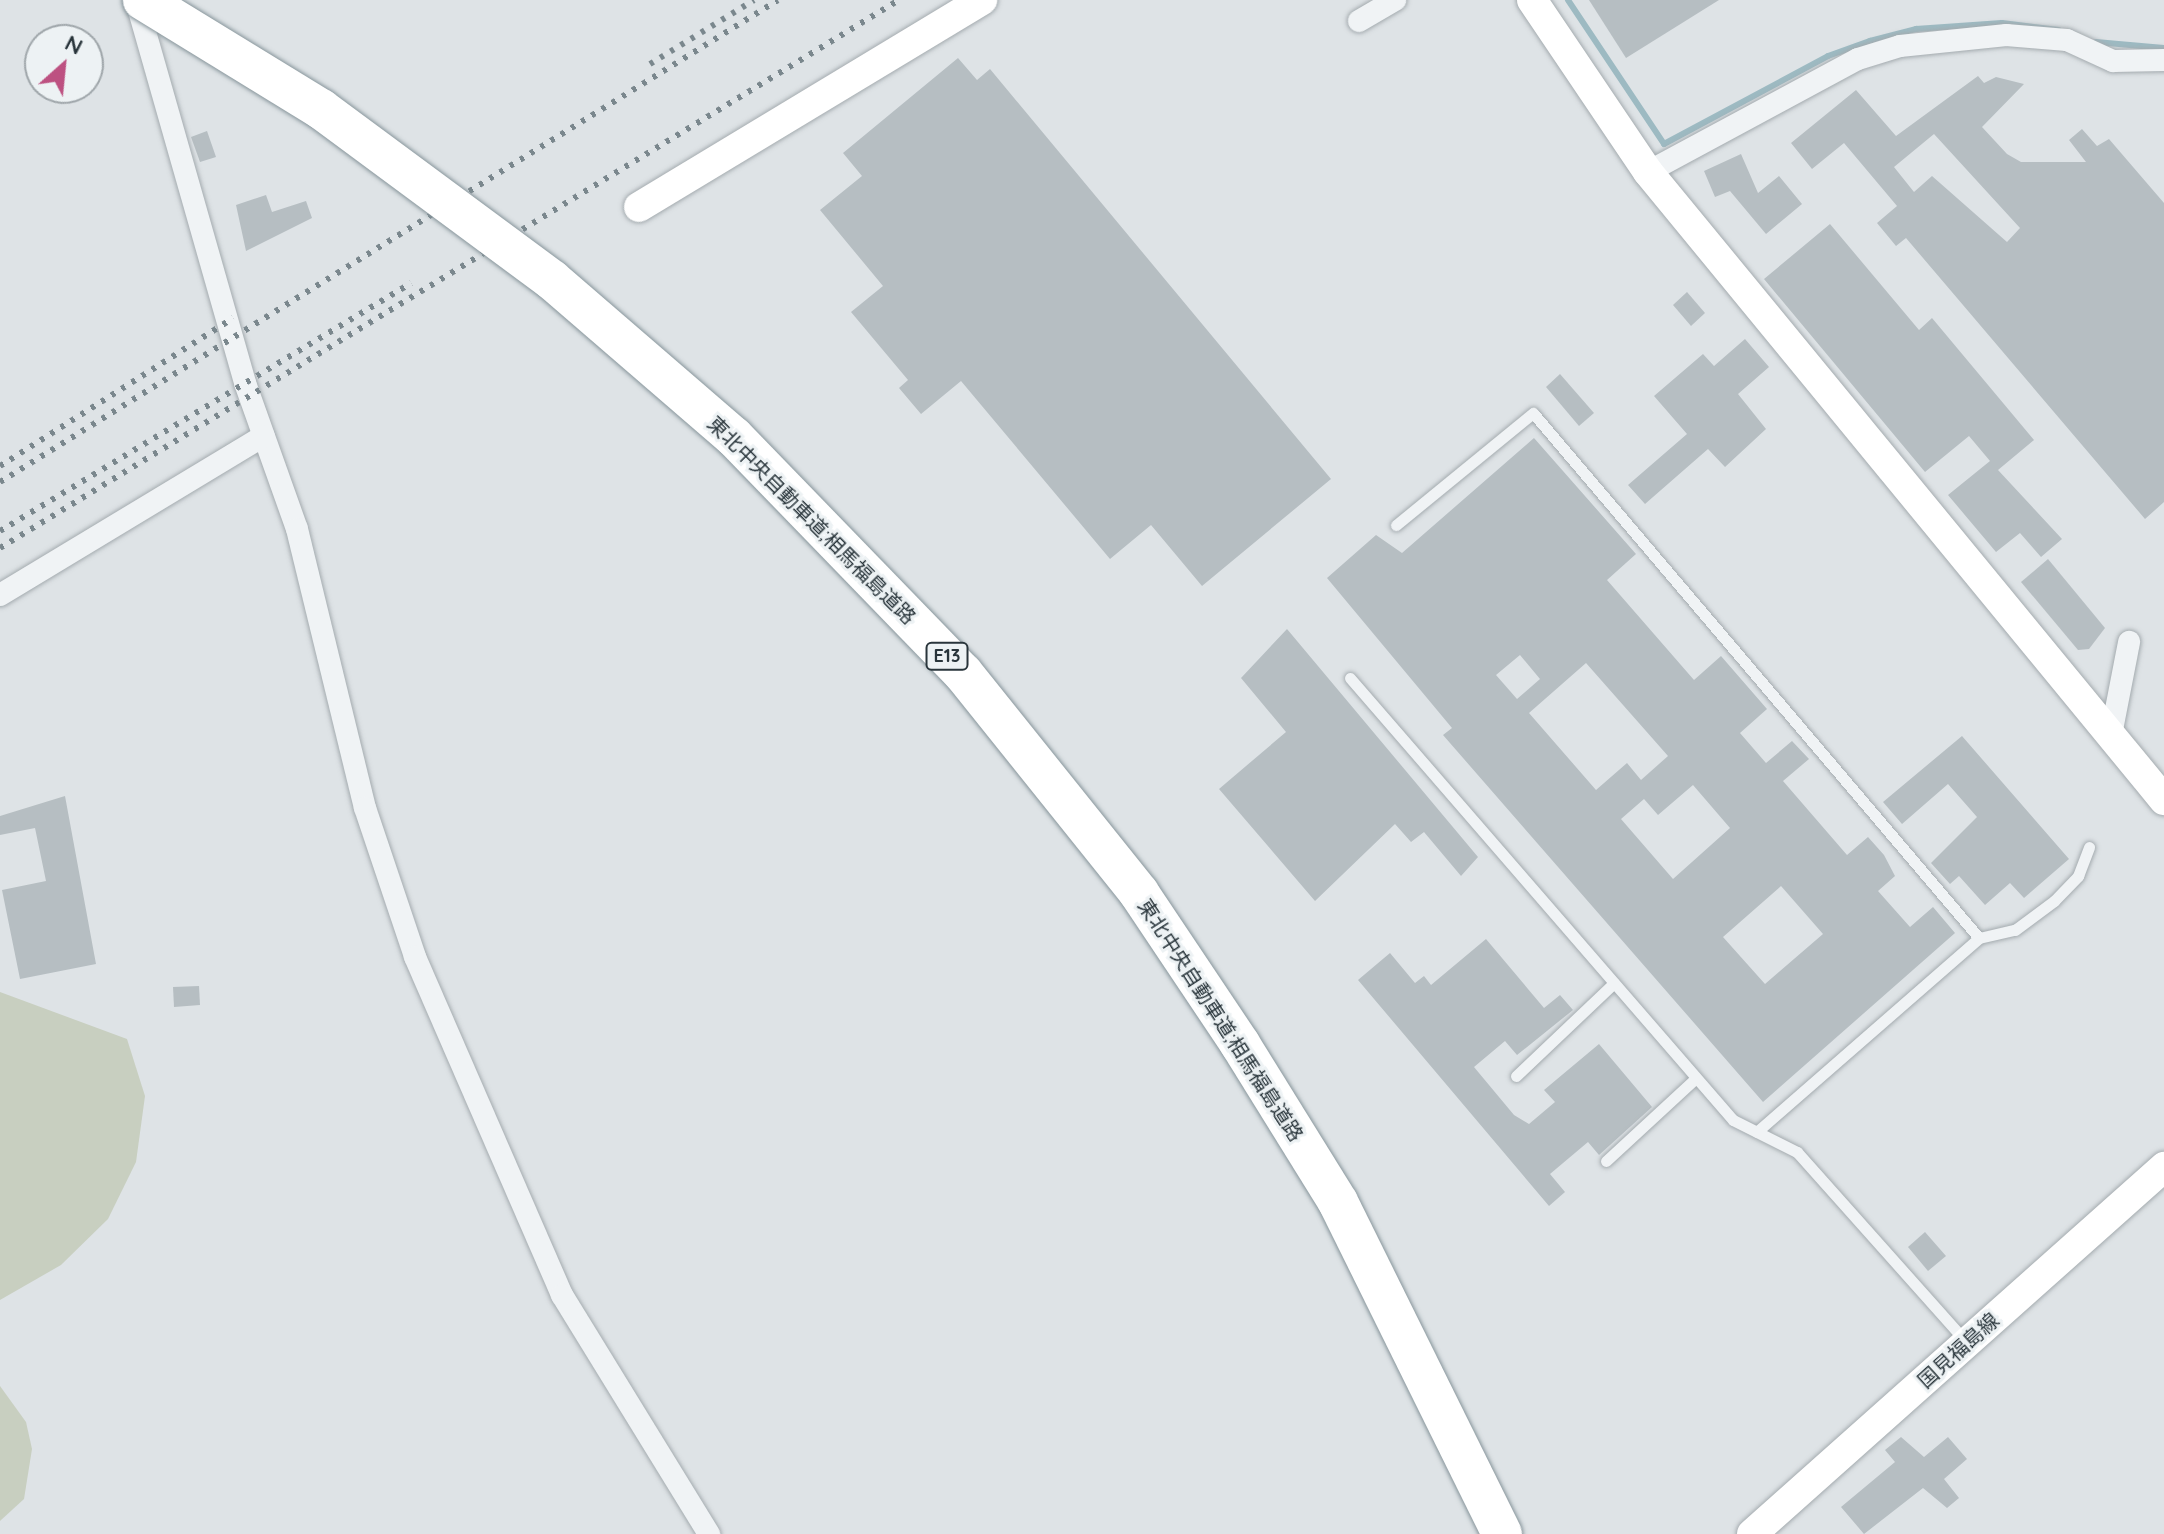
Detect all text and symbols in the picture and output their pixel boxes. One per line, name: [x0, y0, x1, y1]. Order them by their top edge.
north arrow: [24, 24, 104, 104]
text: N: [60, 28, 88, 61]
street label: 東北中央自動車道;相馬福島道路: [703, 411, 921, 629]
road number: E13: [925, 642, 969, 670]
street label: 東北中央自動車道;相馬福島道路: [1134, 894, 1308, 1146]
street label: 国見福島線: [1913, 1308, 2003, 1392]

